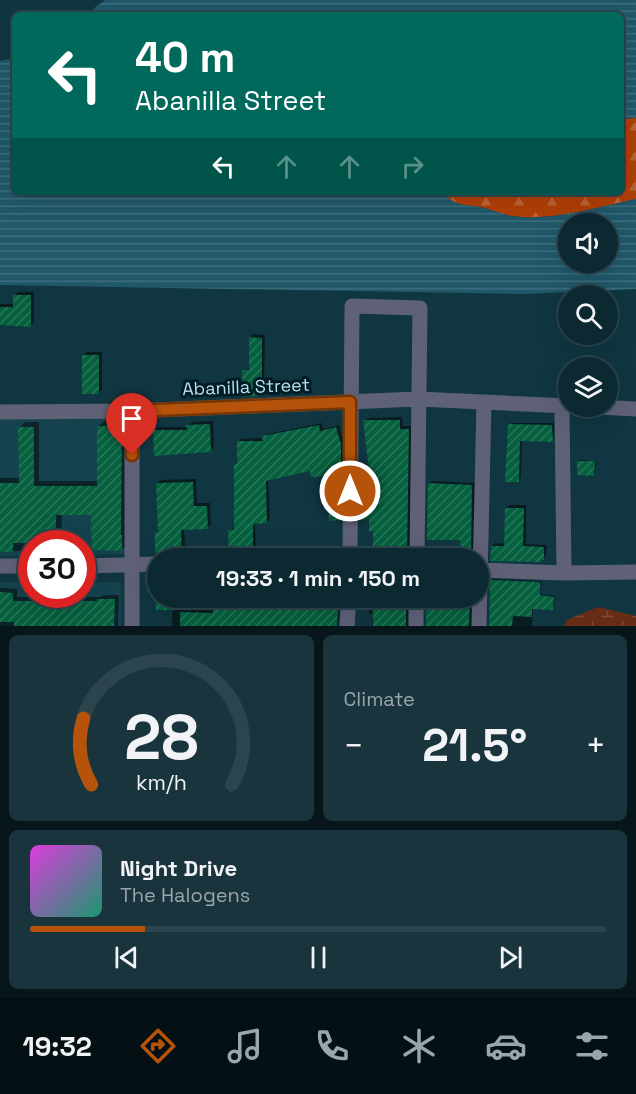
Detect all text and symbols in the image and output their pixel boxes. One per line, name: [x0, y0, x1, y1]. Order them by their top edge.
text: 40 m: [135, 31, 235, 84]
icon: left: [36, 36, 114, 114]
text: Abanilla Street: [135, 83, 326, 118]
icon: left: [207, 150, 240, 183]
icon: ahead: [270, 150, 303, 183]
icon: ahead: [333, 150, 366, 183]
icon: right: [396, 150, 429, 183]
map controls: [558, 213, 618, 417]
button: sound: [558, 213, 618, 273]
button: search: [558, 285, 618, 345]
button: layers: [558, 357, 618, 417]
street label: Abanilla Street: [182, 373, 310, 400]
pin: [106, 393, 157, 455]
icon: arrive: [115, 402, 148, 435]
position arrow: [318, 459, 382, 523]
speed limit sign: 30: [18, 530, 96, 608]
text: 19:33 · 1 min · 150 m: [216, 564, 420, 592]
text: Climate: [344, 686, 415, 712]
text: 28: [124, 698, 198, 777]
text: 21.5°: [422, 717, 527, 774]
text: −: [344, 725, 364, 767]
text: +: [586, 725, 606, 767]
text: km/h: [136, 769, 187, 796]
text: Night Drive: [120, 854, 237, 882]
text: The Halogens: [120, 882, 250, 908]
icon: previous: [110, 941, 143, 974]
icon: pause: [302, 941, 335, 974]
icon: next: [494, 941, 527, 974]
icon: directions: [137, 1025, 179, 1067]
icon: music: [224, 1025, 266, 1067]
icon: phone: [311, 1025, 353, 1067]
icon: climate: [398, 1025, 440, 1067]
icon: car: [485, 1025, 527, 1067]
icon: filters: [571, 1025, 613, 1067]
text: 19:32: [22, 1029, 92, 1064]

